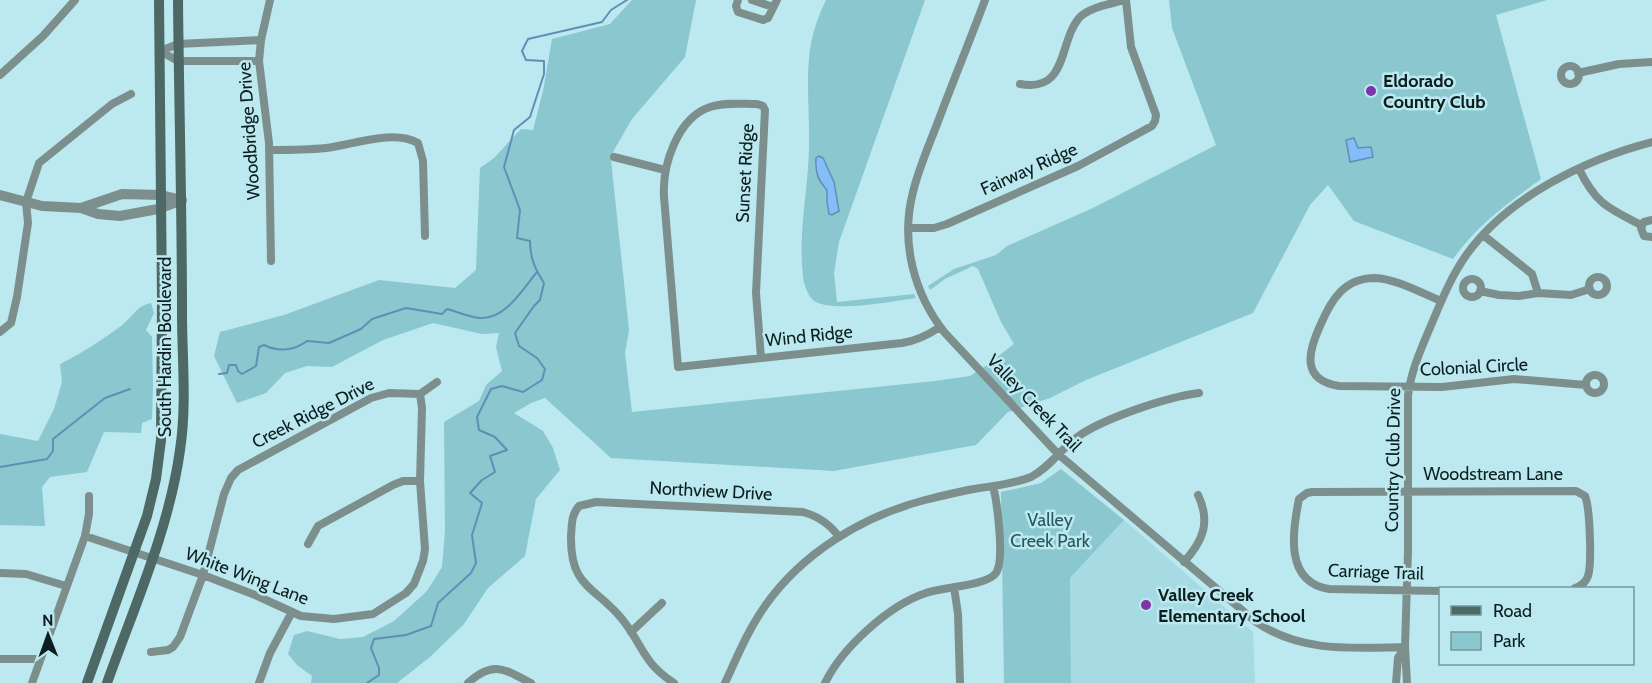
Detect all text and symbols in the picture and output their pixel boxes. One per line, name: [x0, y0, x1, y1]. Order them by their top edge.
street label: Woodbridge Drive: [233, 61, 265, 201]
place label: Eldorado Country Club: [1383, 70, 1485, 113]
marker: Eldorado Country Club: [1364, 84, 1378, 98]
street label: Sunset Ridge: [731, 123, 759, 223]
street label: Fairway Ridge: [977, 138, 1081, 200]
street label: South Hardin Boulevard: [154, 257, 176, 437]
street label: Wind Ridge: [764, 320, 854, 352]
street label: Valley Creek Trail: [982, 350, 1086, 457]
street label: Colonial Circle: [1419, 353, 1529, 381]
street label: Creek Ridge Drive: [248, 373, 378, 453]
street label: Country Club Drive: [1381, 388, 1405, 532]
street label: Woodstream Lane: [1423, 463, 1563, 485]
street label: Northview Drive: [649, 477, 773, 505]
park label: Valley Creek Park: [1010, 509, 1091, 552]
street label: White Wing Lane: [182, 542, 312, 610]
street label: Carriage Trail: [1328, 559, 1425, 585]
place label: Valley Creek Elementary School: [1158, 584, 1306, 627]
legend: [1439, 587, 1634, 665]
marker: Valley Creek Elementary School: [1139, 598, 1153, 612]
text: Road: [1493, 600, 1532, 622]
north arrow: [18, 605, 78, 665]
text: N: [42, 611, 54, 630]
text: Park: [1493, 630, 1526, 652]

